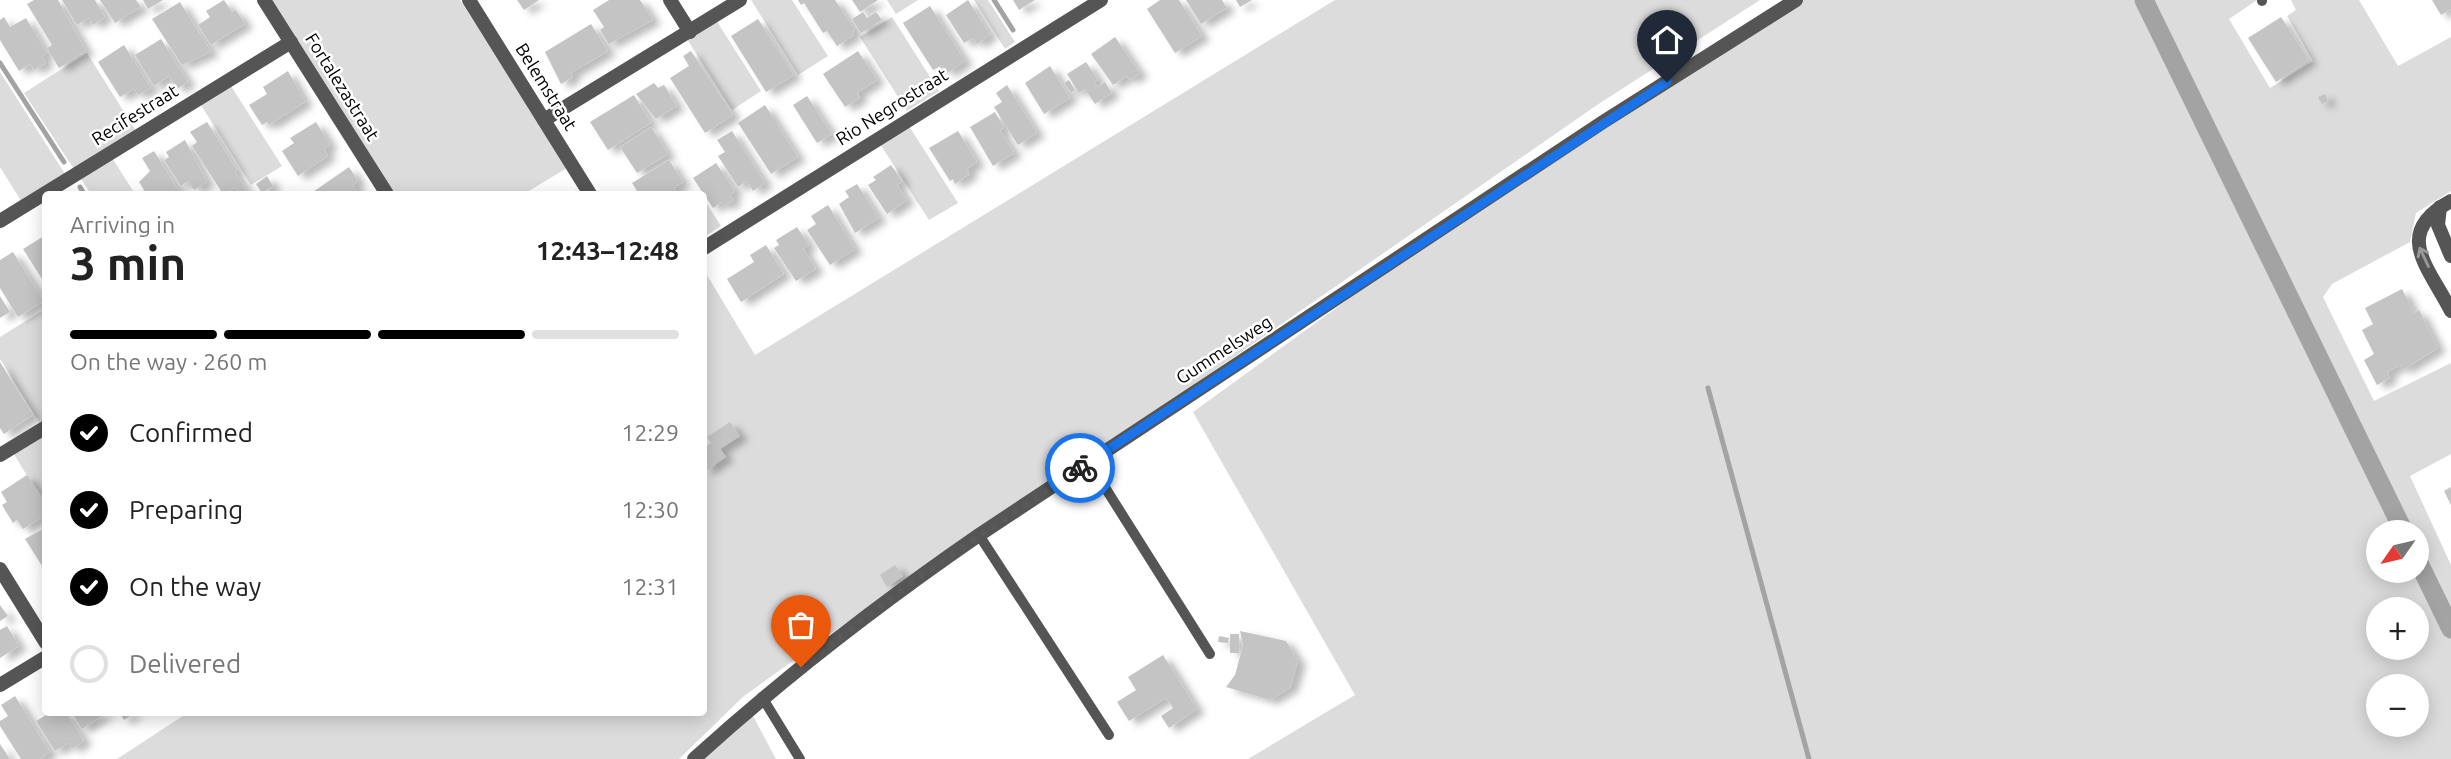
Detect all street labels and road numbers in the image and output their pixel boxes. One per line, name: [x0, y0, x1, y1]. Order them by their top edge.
street label: Fortalezastraat: [302, 29, 384, 144]
street label: Belemstraat: [512, 39, 582, 134]
street label: Rio Negrostraat: [832, 64, 951, 149]
street label: Recifestraat: [88, 80, 181, 149]
street label: Gummelsweg: [1172, 311, 1275, 387]

